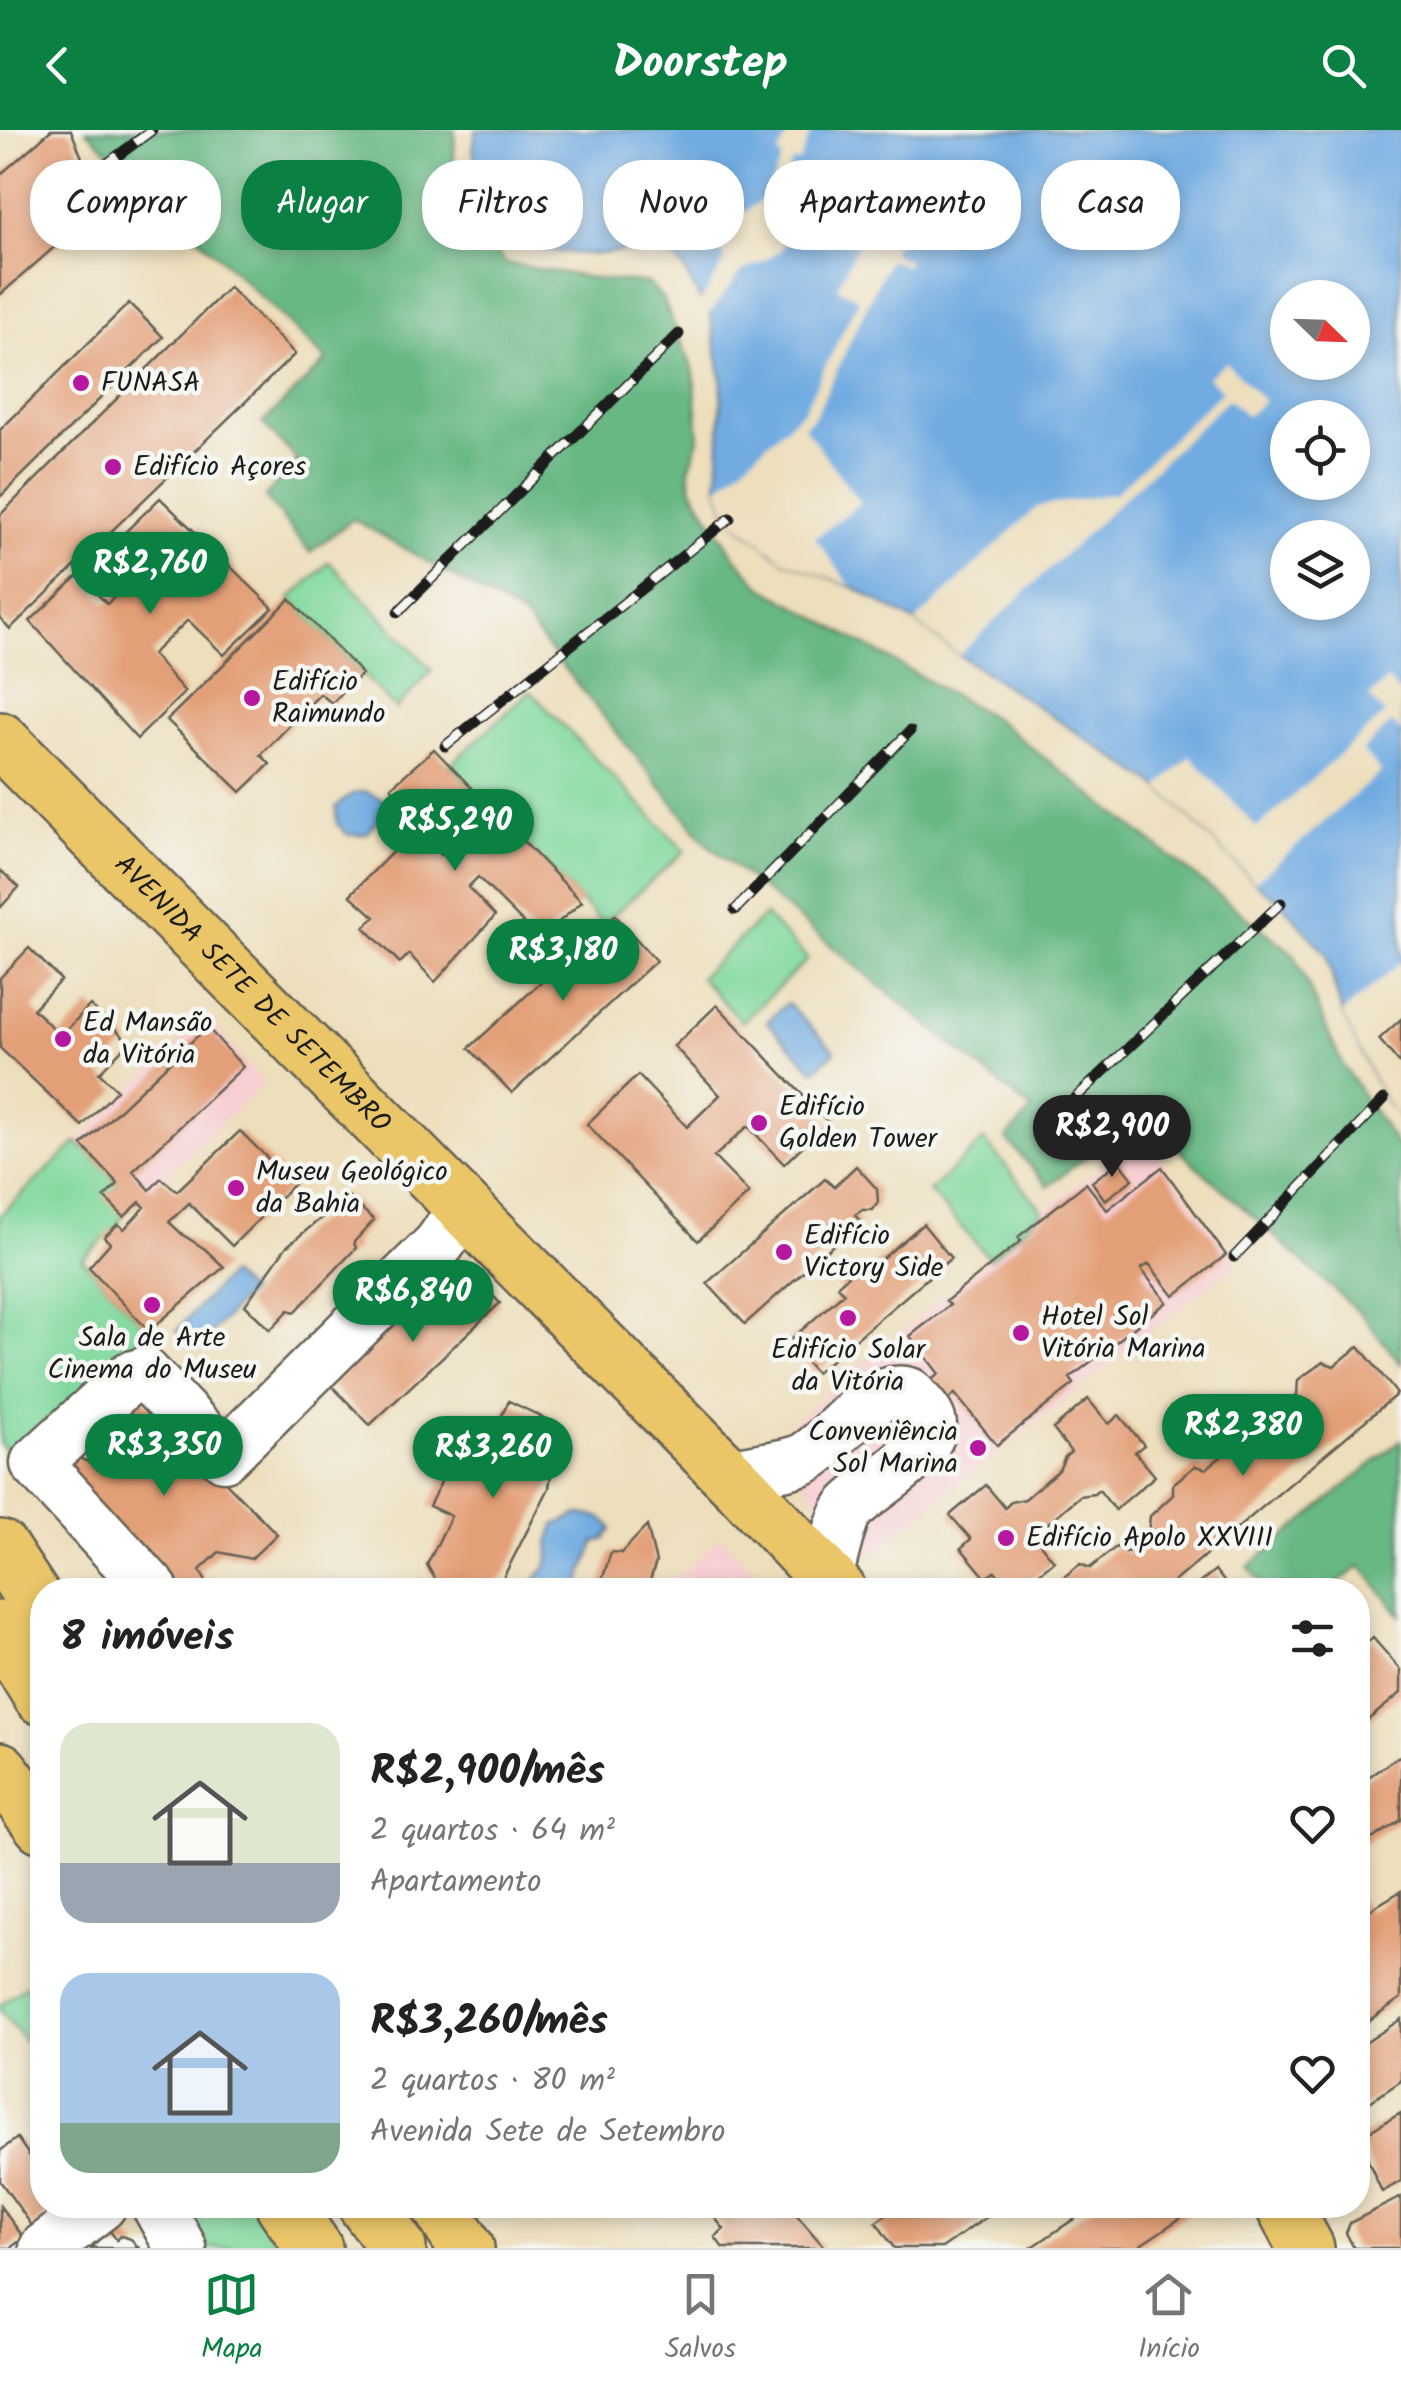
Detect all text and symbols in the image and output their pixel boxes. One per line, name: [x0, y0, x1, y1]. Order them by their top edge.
text: Doorstep: [613, 29, 788, 101]
icon: back: [30, 38, 85, 93]
icon: search: [1316, 38, 1371, 93]
chip: Comprar: [30, 160, 221, 250]
chip: Alugar: [241, 160, 402, 250]
chip: Filtros: [422, 160, 583, 250]
chip: Novo: [603, 160, 744, 250]
chip: Apartamento: [764, 160, 1021, 250]
chip: Casa: [1041, 160, 1180, 250]
north arrow: [1270, 280, 1370, 380]
map controls: [1270, 280, 1370, 620]
place label: FUNASA: [101, 361, 200, 406]
marker: FUNASA: [70, 372, 92, 394]
button: locate: [1270, 400, 1370, 500]
place label: Edifício Açores: [133, 445, 306, 490]
marker: Edifício Açores: [102, 456, 124, 478]
button: layers: [1270, 520, 1370, 620]
pin: R$2,760: [58, 532, 242, 617]
text: R$2,760: [93, 539, 207, 590]
place label: Edifício Raimundo: [272, 660, 386, 737]
marker: Edifício Raimundo: [241, 687, 263, 709]
pin: R$5,290: [363, 789, 547, 874]
text: R$5,290: [398, 796, 512, 847]
street label: AVENIDA SETE DE SETEMBRO: [103, 844, 401, 1144]
pin: R$3,180: [471, 919, 655, 1004]
text: R$3,180: [508, 926, 618, 977]
place label: Ed Mansão da Vitória: [83, 1001, 213, 1078]
marker: Ed Mansão da Vitória: [52, 1028, 74, 1050]
place label: Edifício Golden Tower: [779, 1085, 938, 1162]
pin: R$2,900: [1020, 1095, 1204, 1180]
text: R$2,900: [1055, 1102, 1169, 1153]
marker: Edifício Golden Tower: [748, 1112, 770, 1134]
place label: Museu Geológico da Bahia: [256, 1150, 448, 1227]
marker: Museu Geológico da Bahia: [225, 1177, 247, 1199]
place label: Edifício Victory Side: [804, 1214, 944, 1291]
marker: Edifício Victory Side: [773, 1241, 795, 1263]
pin: R$6,840: [321, 1260, 505, 1345]
text: R$6,840: [355, 1267, 471, 1318]
marker: Sala de Arte Cinema do Museu: [141, 1294, 163, 1316]
place label: Hotel Sol Vitória Marina: [1041, 1295, 1206, 1372]
marker: Edifício Solar da Vitória: [837, 1307, 859, 1329]
place label: Sala de Arte Cinema do Museu: [47, 1316, 257, 1393]
marker: Hotel Sol Vitória Marina: [1010, 1322, 1032, 1344]
place label: Edifício Solar da Vitória: [771, 1328, 927, 1405]
pin: R$2,380: [1151, 1394, 1335, 1479]
text: R$2,380: [1184, 1401, 1302, 1452]
place label: Conveniência Sol Marina: [808, 1410, 958, 1487]
pin: R$3,350: [72, 1414, 256, 1499]
pin: R$3,260: [401, 1416, 585, 1501]
text: R$3,350: [107, 1421, 221, 1472]
text: R$3,260: [435, 1423, 551, 1474]
marker: Conveniência Sol Marina: [967, 1437, 989, 1459]
place label: Edifício Apolo XXVIII: [1026, 1516, 1273, 1561]
marker: Edifício Apolo XXVIII: [995, 1527, 1017, 1549]
text: 8 imóveis: [60, 1605, 234, 1672]
icon: filters: [1285, 1611, 1340, 1666]
text: R$2,900/mês: [370, 1739, 605, 1806]
icon: home: [140, 1763, 260, 1883]
icon: heart: [1285, 1796, 1340, 1851]
text: 2 quartos · 64 m²: [370, 1806, 615, 1857]
text: Apartamento: [370, 1857, 542, 1908]
text: R$3,260/mês: [370, 1989, 608, 2056]
icon: home: [140, 2013, 260, 2133]
icon: heart: [1285, 2046, 1340, 2101]
text: 2 quartos · 80 m²: [370, 2056, 615, 2107]
text: Avenida Sete de Setembro: [370, 2107, 726, 2158]
tab: Mapa: [201, 2267, 263, 2372]
tab: Salvos: [665, 2267, 736, 2372]
tab: Início: [1138, 2267, 1200, 2372]

